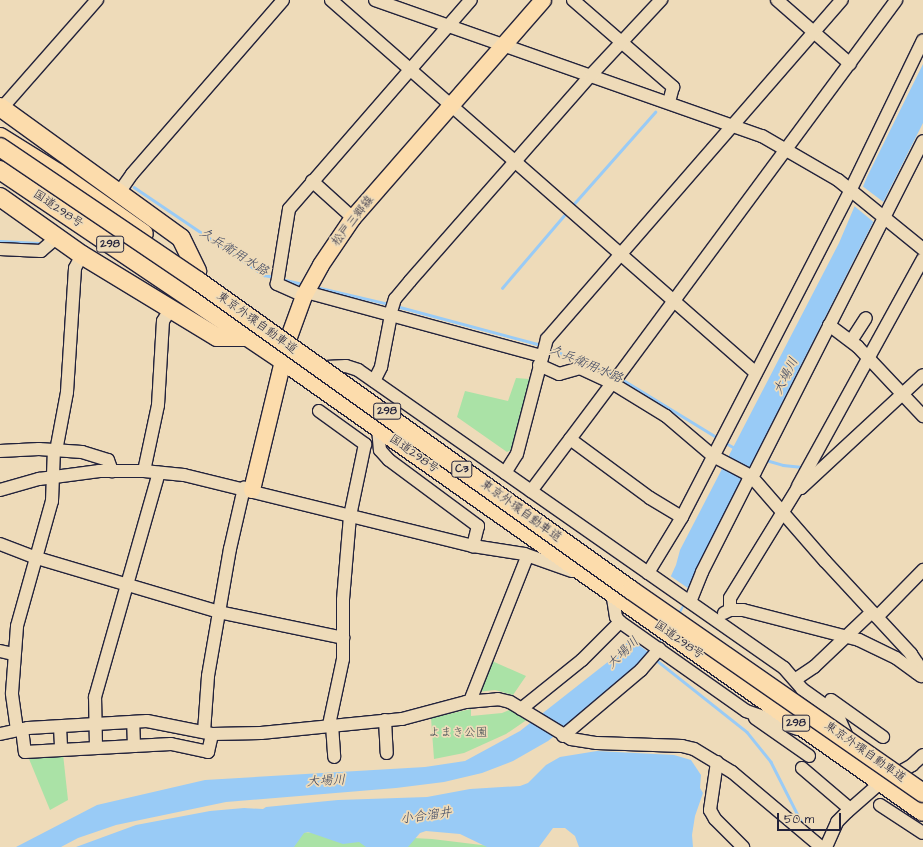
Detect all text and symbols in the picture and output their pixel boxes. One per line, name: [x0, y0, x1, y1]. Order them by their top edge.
street label: 国道298号: [30, 187, 86, 231]
street label: 松戸三郷線: [329, 193, 377, 249]
water label: 久兵衛用水路: [197, 225, 271, 279]
road number: 298: [96, 235, 124, 253]
street label: 東京外環自動車道: [214, 289, 300, 357]
water label: 久兵衛用水路: [547, 342, 625, 386]
water label: 大場川: [770, 355, 802, 397]
road number: 298: [373, 402, 401, 420]
street label: 国道298号: [386, 432, 442, 476]
road number: C3: [451, 460, 473, 478]
street label: 東京外環自動車道: [478, 477, 564, 545]
street label: 国道298号: [651, 618, 707, 662]
water label: 大場川: [604, 634, 642, 672]
road number: 298: [782, 714, 810, 732]
street label: 東京外環自動車道: [822, 719, 908, 785]
park label: よまき公園: [428, 726, 488, 740]
water label: 大場川: [306, 772, 346, 790]
water label: 小合溜井: [399, 805, 453, 827]
scale bar: [779, 805, 843, 831]
text: 50 m: [784, 811, 814, 828]

